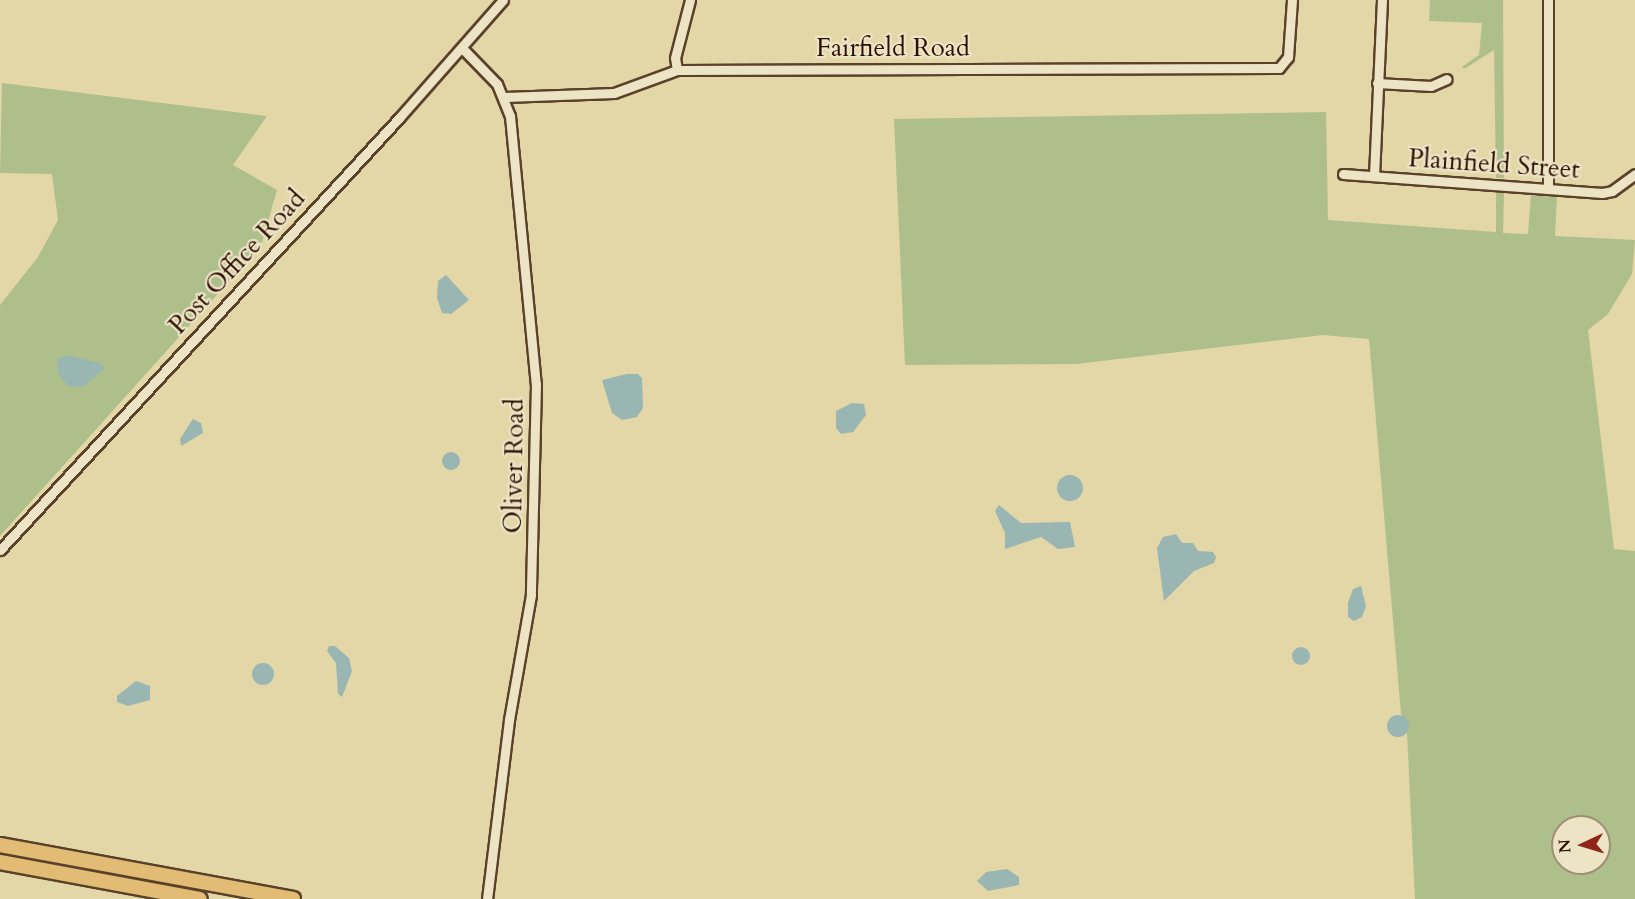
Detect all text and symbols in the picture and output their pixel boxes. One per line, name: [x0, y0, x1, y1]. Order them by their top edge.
street label: Fairfield Road: [816, 32, 970, 64]
street label: Plainfield Street: [1407, 142, 1581, 186]
street label: Post Office Road: [162, 183, 312, 341]
street label: Oliver Road: [497, 398, 531, 534]
north arrow: [1551, 815, 1611, 875]
text: N: [1554, 838, 1576, 854]

